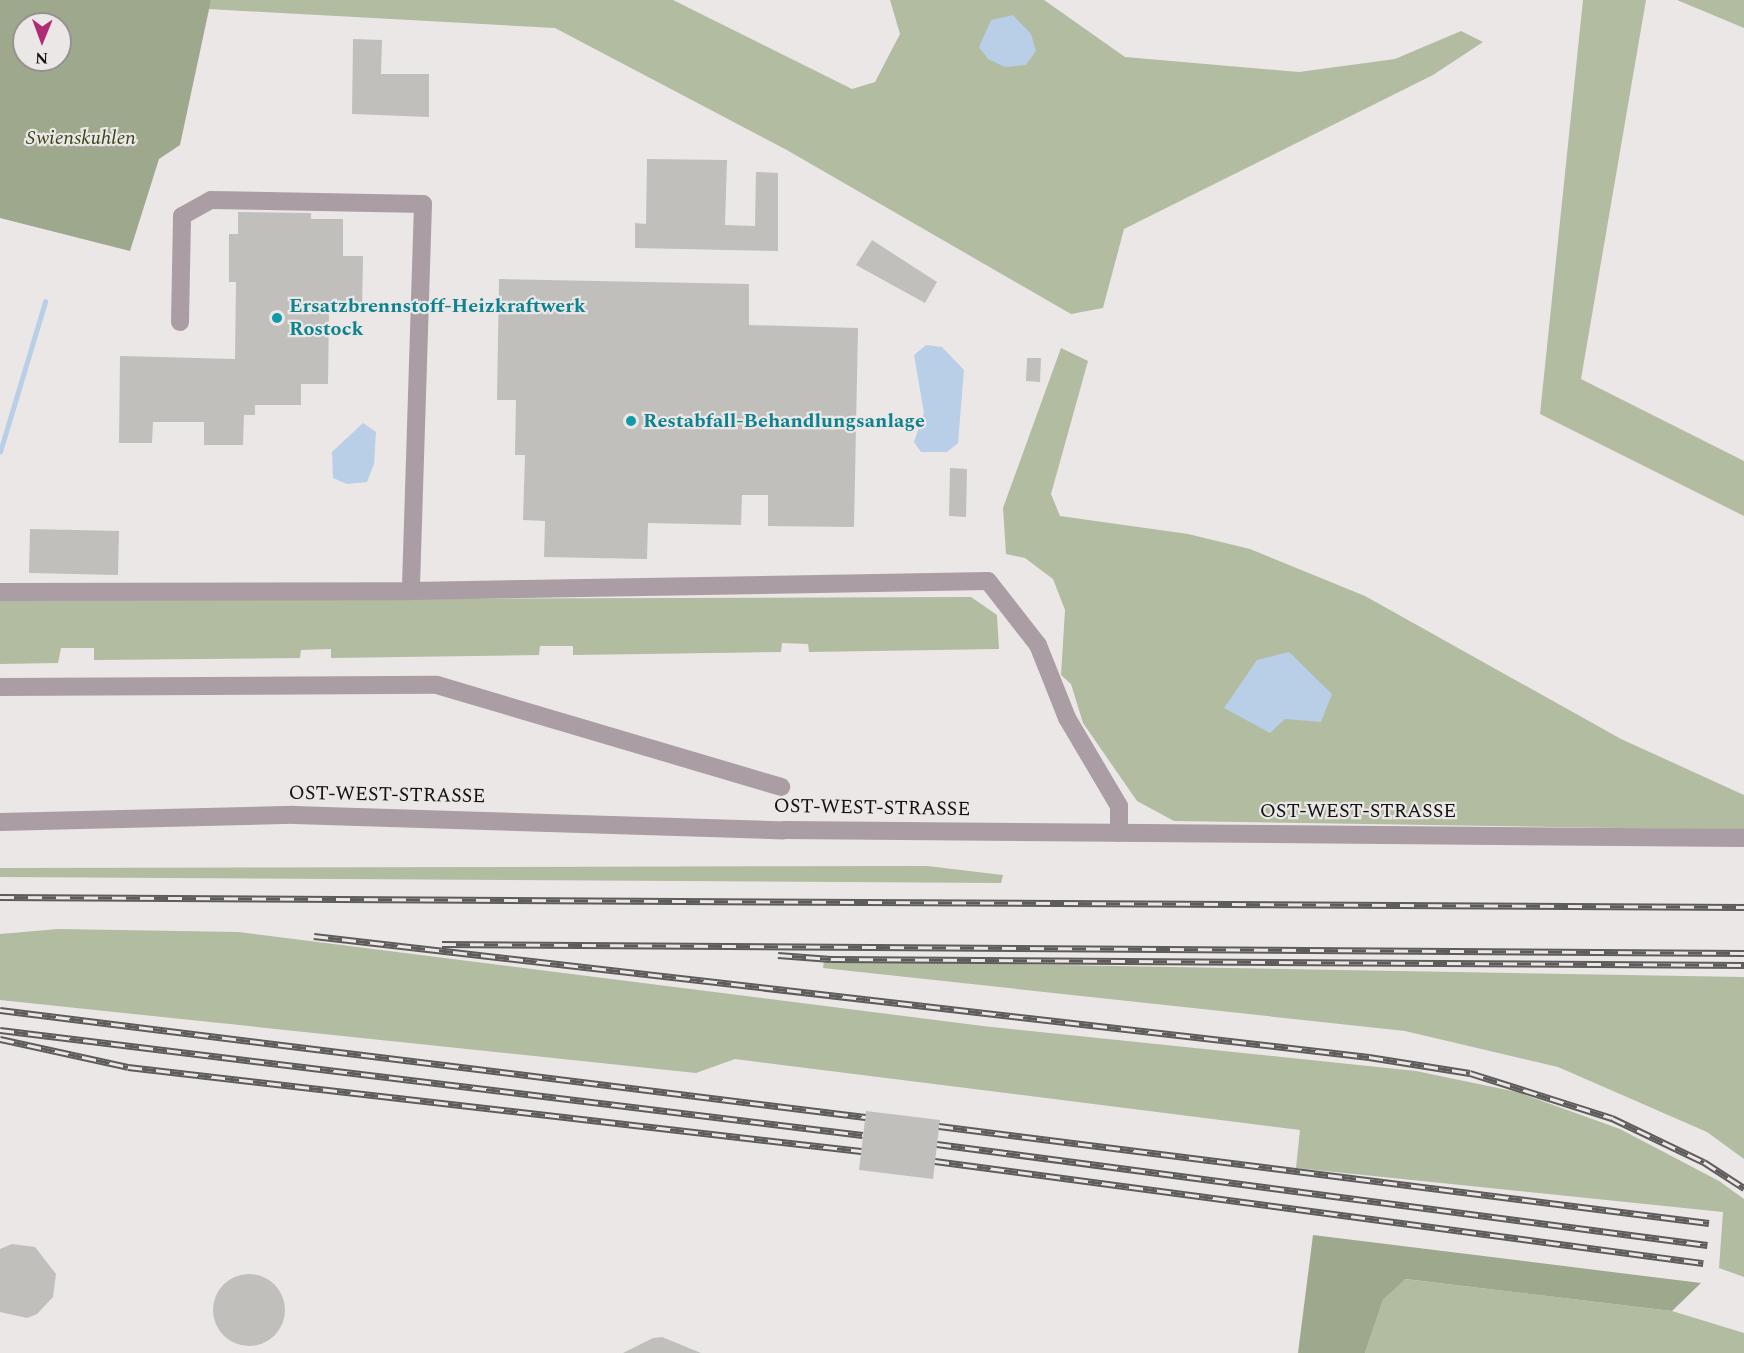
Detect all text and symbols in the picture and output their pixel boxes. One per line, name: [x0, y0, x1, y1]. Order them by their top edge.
north arrow: [12, 12, 72, 72]
text: N: [35, 46, 48, 70]
park label: Swienskuhlen: [26, 126, 136, 150]
place label: Ersatzbrennstoff-Heizkraftwerk Rostock: [289, 294, 586, 341]
marker: Ersatzbrennstoff-Heizkraftwerk Rostock: [270, 311, 284, 325]
place label: Restabfall-Behandlungsanlage: [643, 409, 925, 433]
marker: Restabfall-Behandlungsanlage: [624, 414, 638, 428]
street label: OST-WEST-STRASSE: [289, 781, 485, 809]
street label: OST-WEST-STRASSE: [774, 794, 970, 822]
street label: OST-WEST-STRASSE: [1260, 799, 1456, 823]

